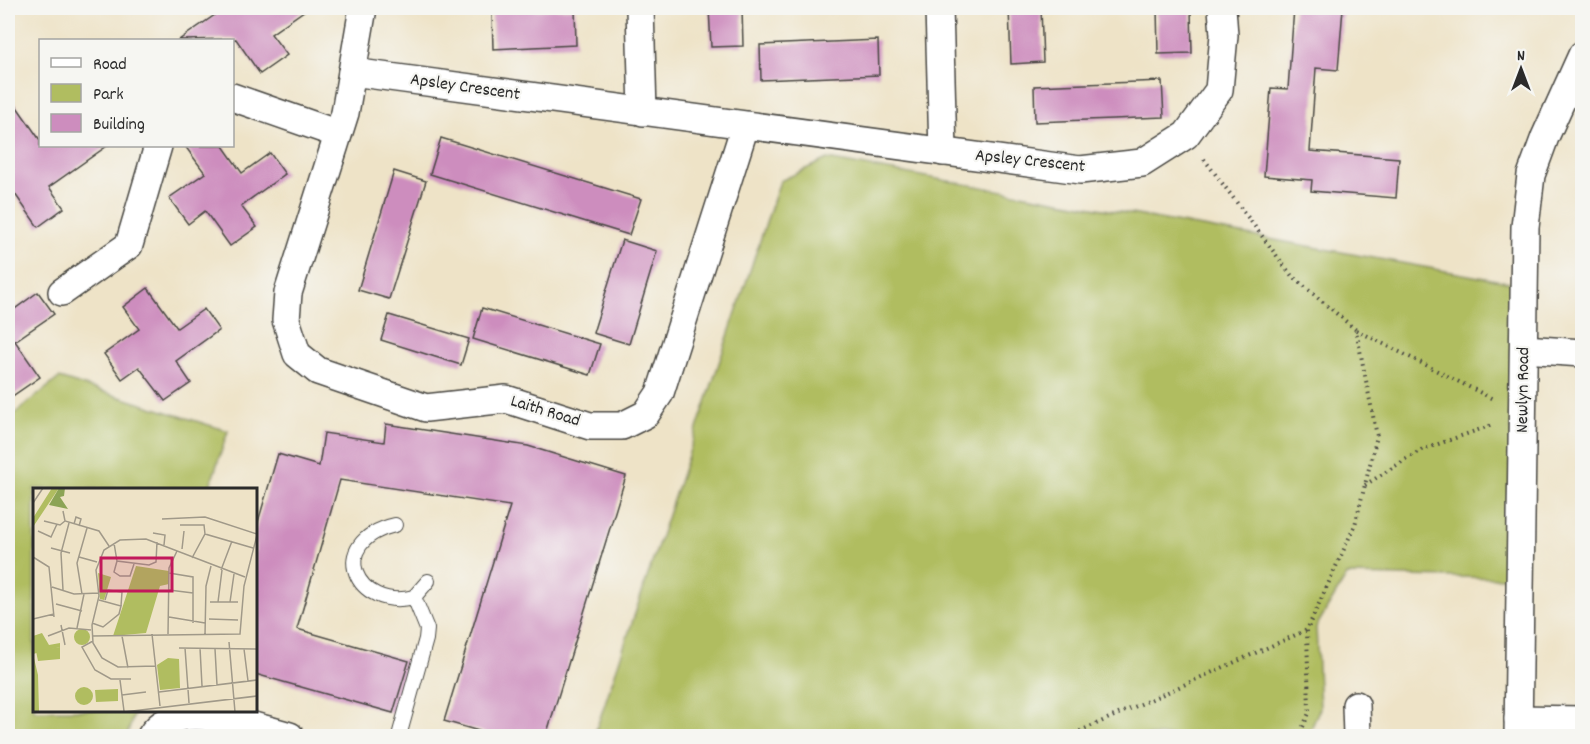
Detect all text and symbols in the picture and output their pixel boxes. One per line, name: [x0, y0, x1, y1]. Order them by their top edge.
legend: [39, 39, 234, 147]
north arrow: [1491, 39, 1551, 99]
text: N: [1517, 45, 1525, 68]
text: Road: [93, 53, 127, 78]
street label: Apsley Crescent: [409, 68, 522, 108]
text: Park: [93, 83, 124, 108]
text: Building: [93, 113, 145, 138]
street label: Apsley Crescent: [974, 144, 1087, 180]
street label: Newlyn Road: [1511, 347, 1537, 433]
street label: Laith Road: [507, 390, 583, 434]
inset map: [33, 488, 256, 711]

